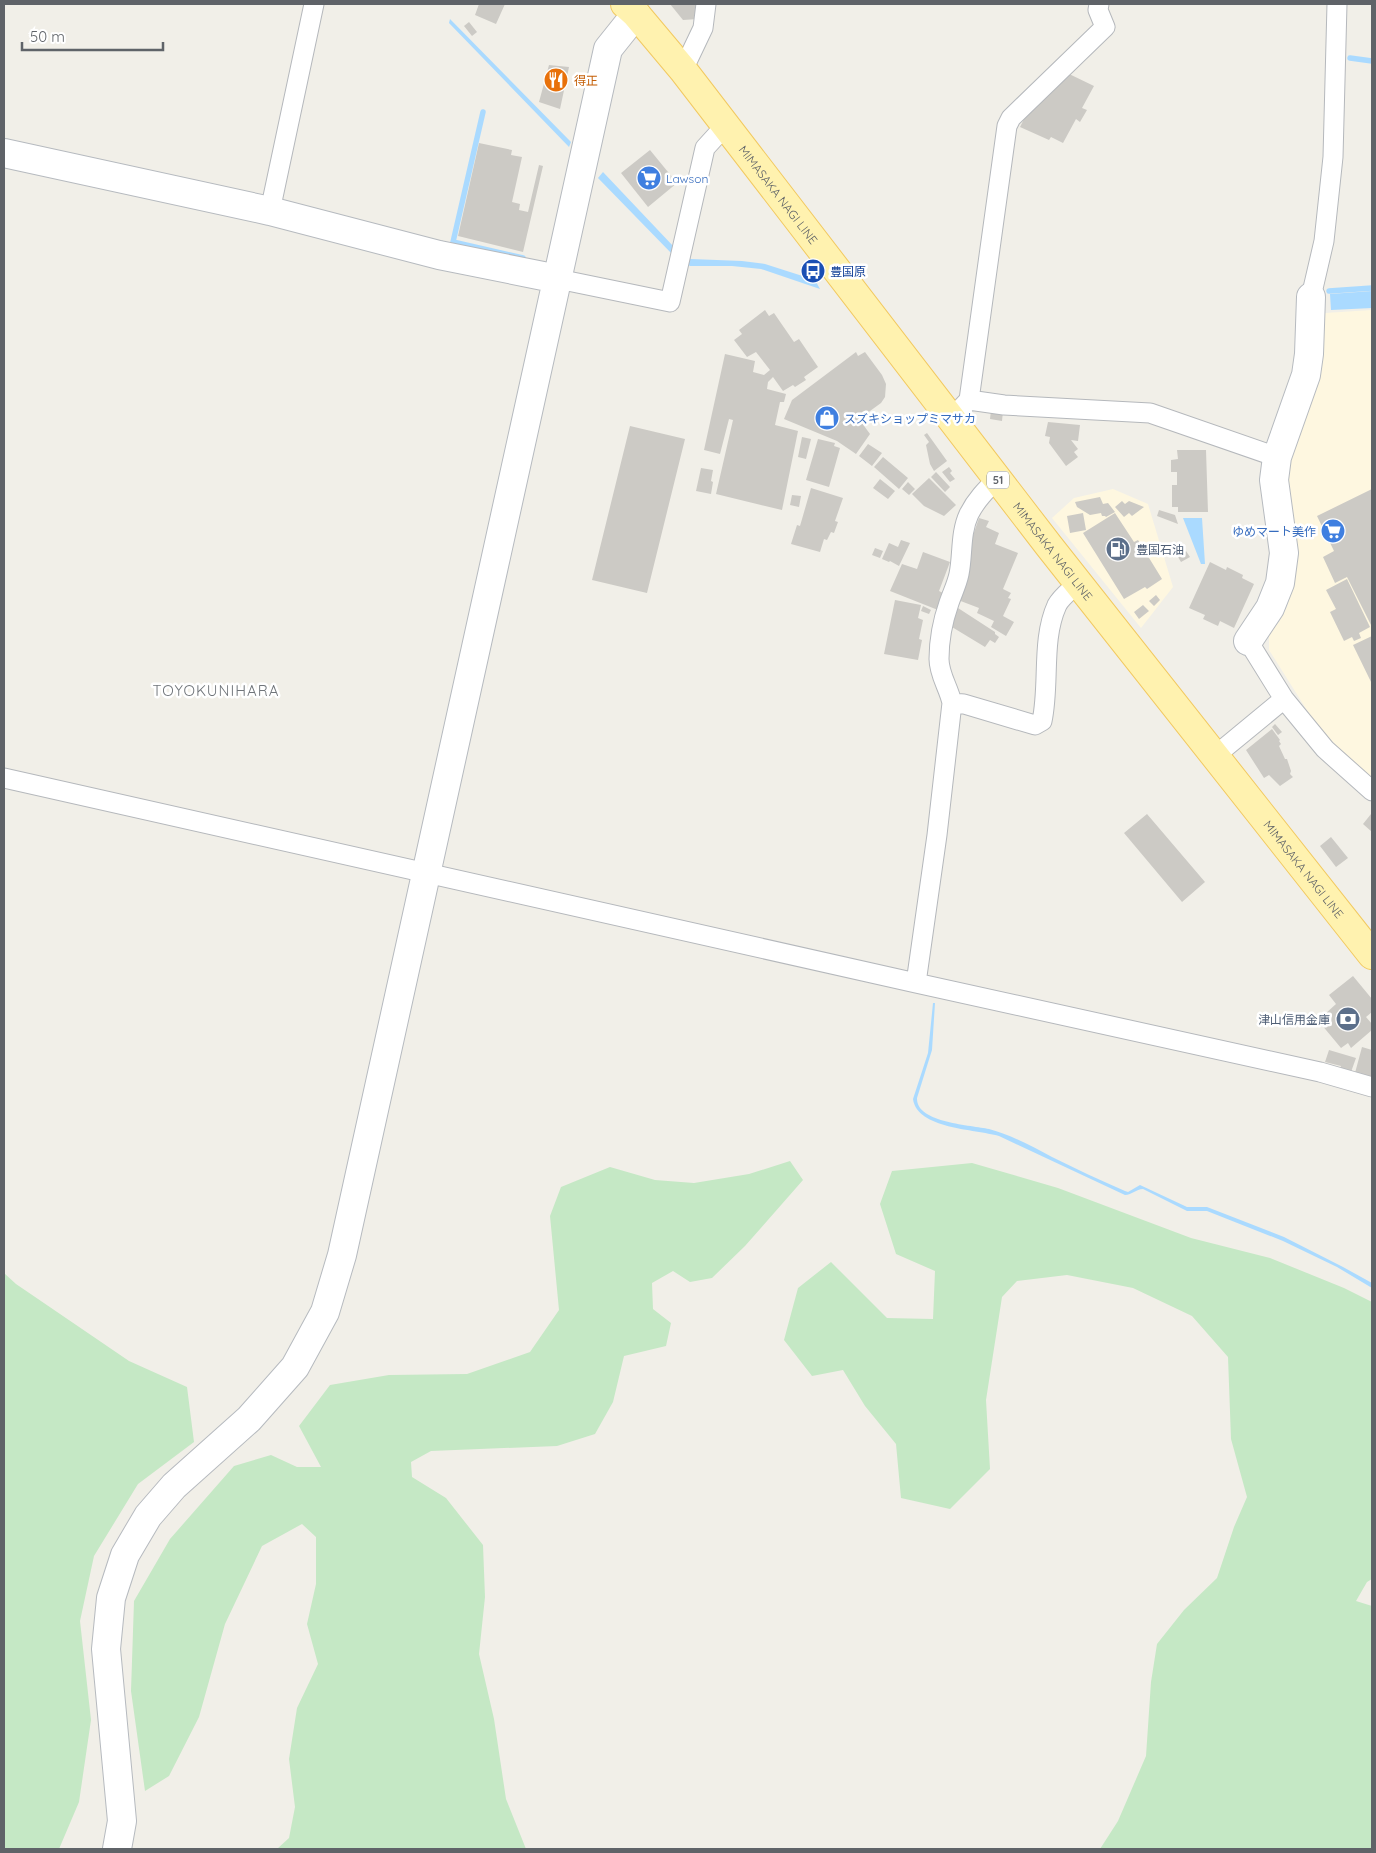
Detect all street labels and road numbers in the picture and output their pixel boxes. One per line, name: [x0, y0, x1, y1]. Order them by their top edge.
street label: MIMASAKA NAGI LINE: [736, 142, 821, 247]
road number: 51: [987, 472, 1009, 488]
street label: MIMASAKA NAGI LINE: [1010, 499, 1096, 603]
street label: MIMASAKA NAGI LINE: [1261, 817, 1347, 921]

